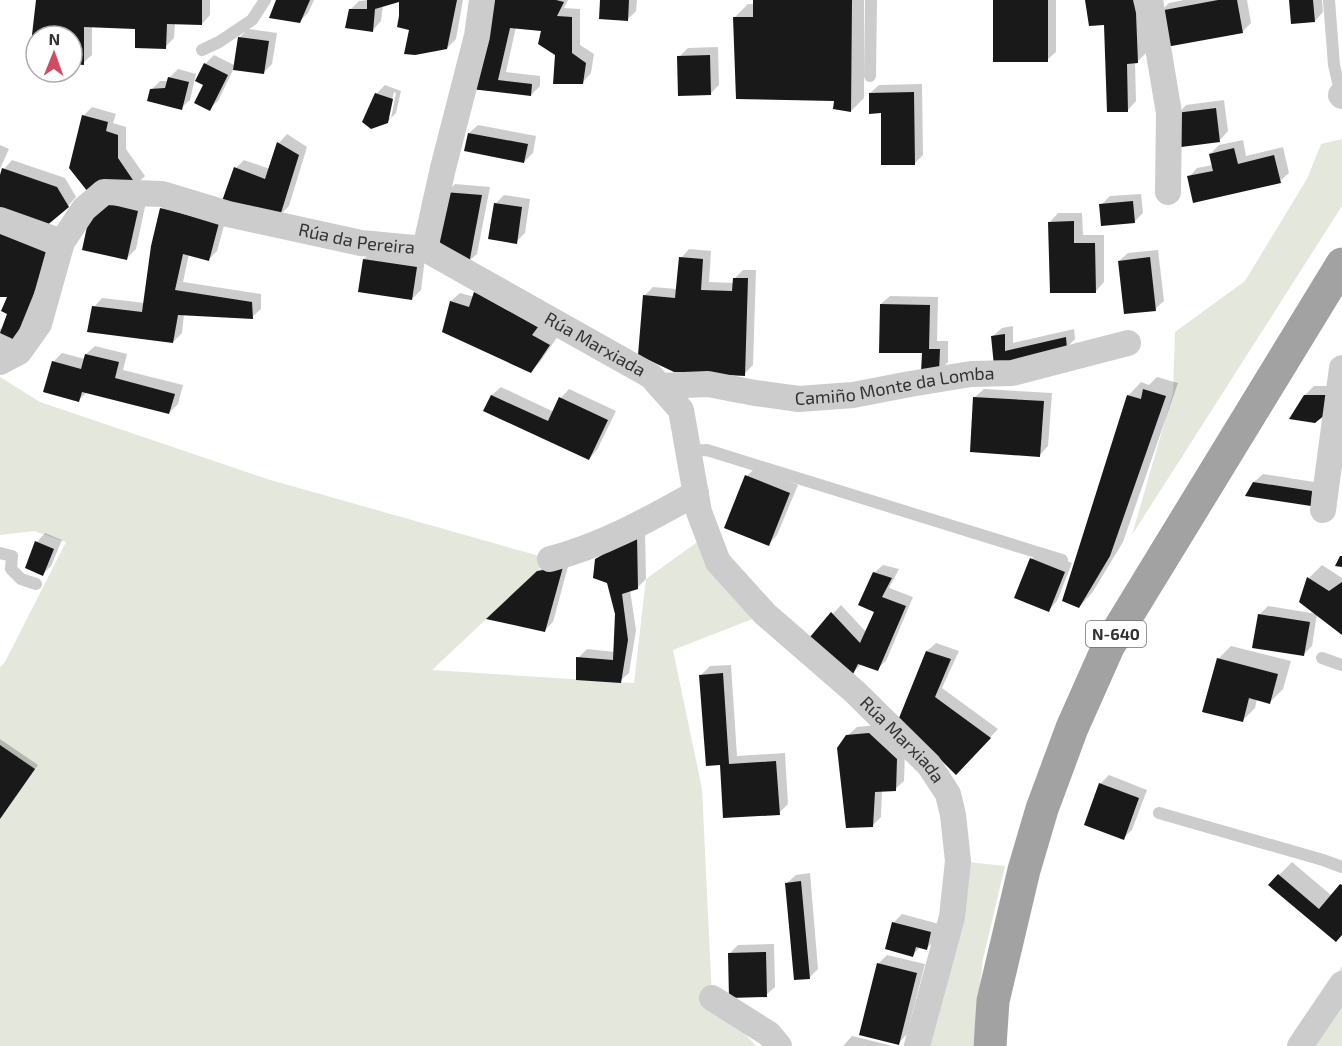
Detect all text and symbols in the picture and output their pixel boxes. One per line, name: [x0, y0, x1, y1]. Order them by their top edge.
north arrow: [24, 24, 84, 84]
text: N: [48, 29, 60, 48]
street label: Rúa da Pereira: [297, 218, 416, 258]
street label: Rúa Marxiada: [541, 307, 650, 381]
street label: Camiño Monte da Lomba: [794, 361, 995, 409]
road number: N-640: [1086, 621, 1146, 647]
street label: Rúa Marxiada: [856, 691, 950, 787]

